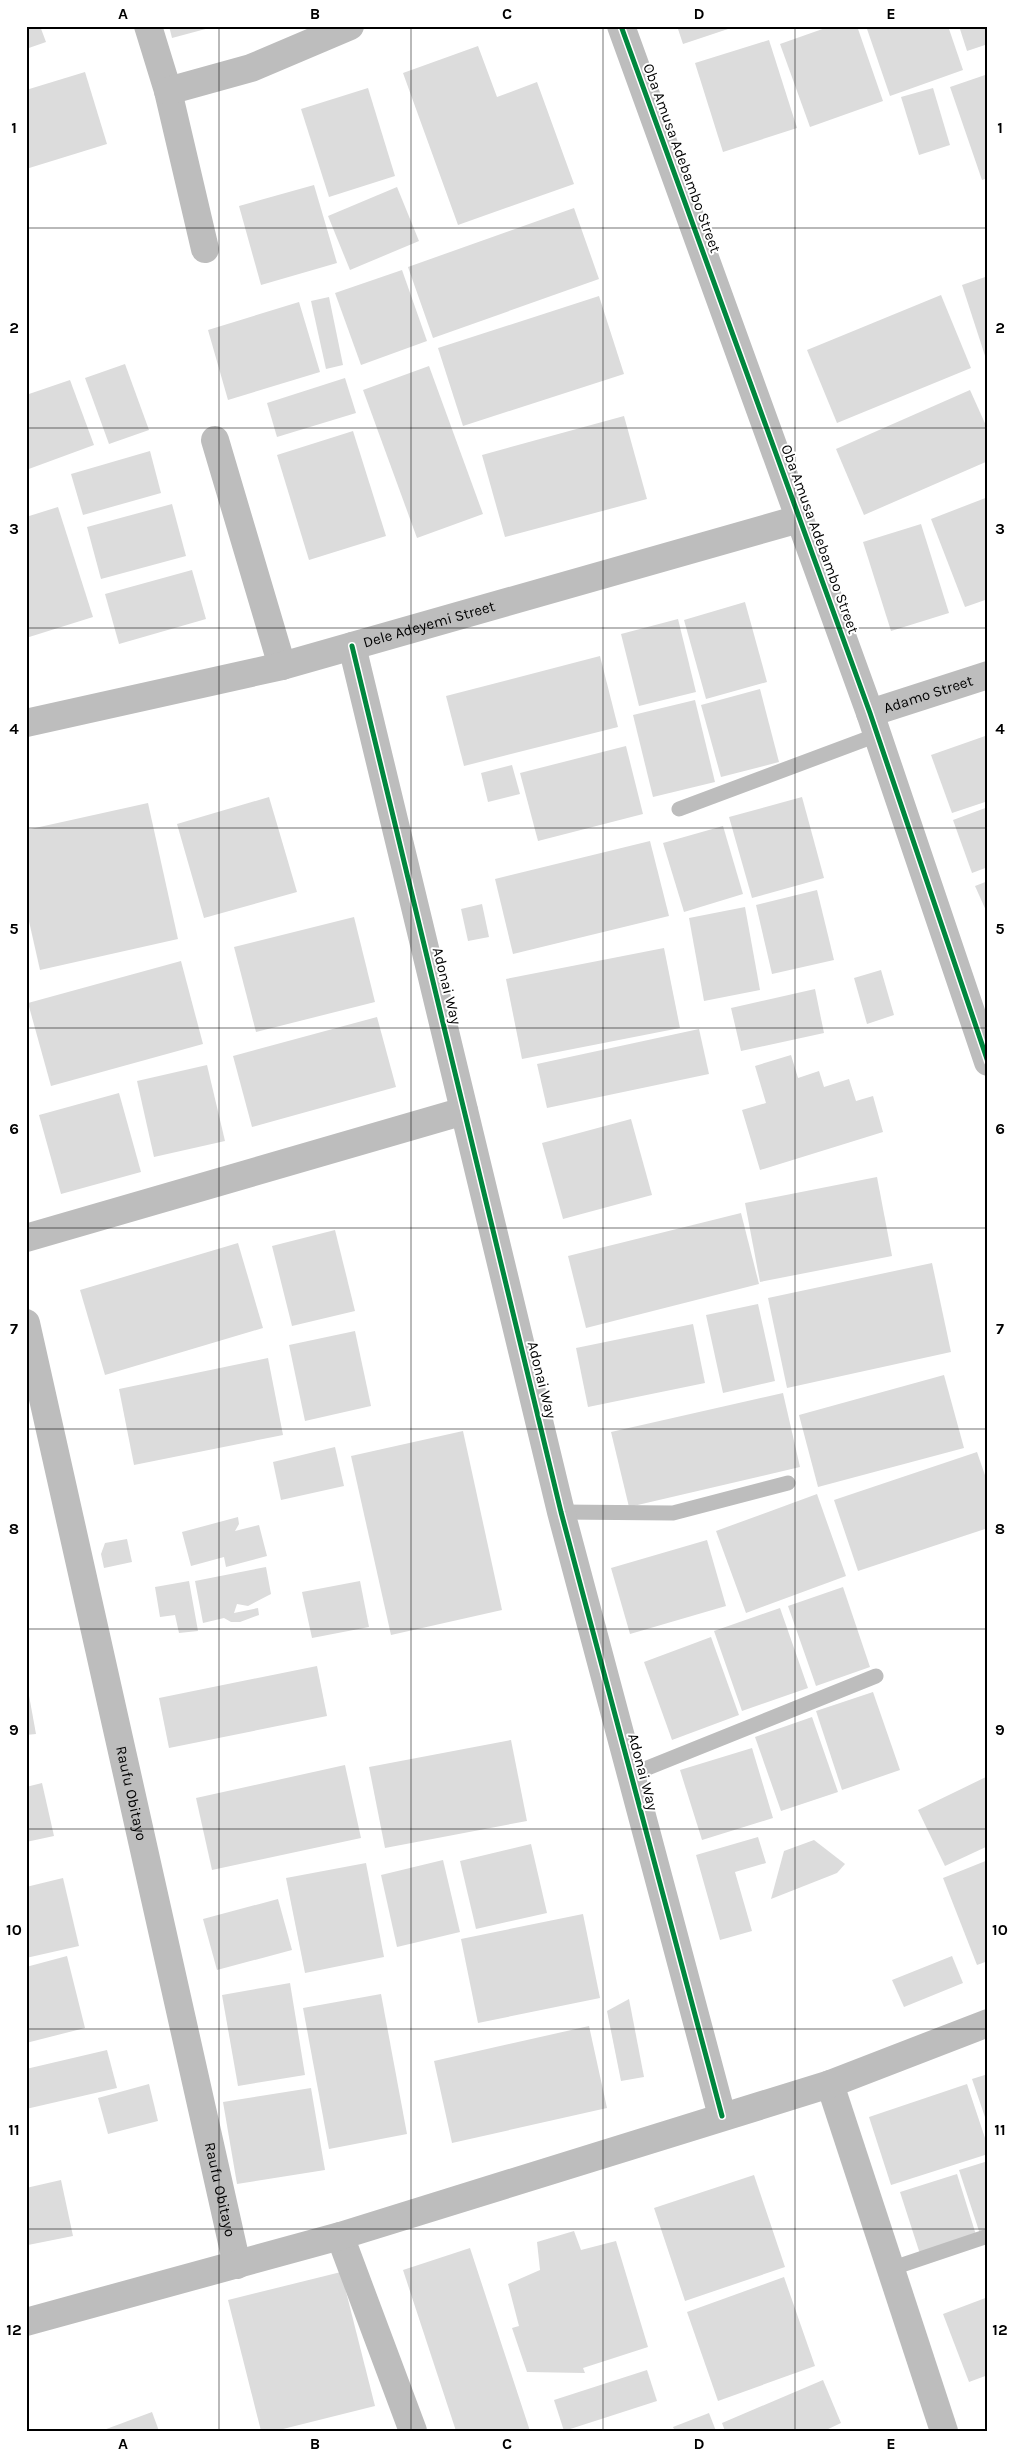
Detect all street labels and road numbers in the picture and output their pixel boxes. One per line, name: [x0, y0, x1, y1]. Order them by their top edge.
street label: Oba Amusa Adebambo Street: [639, 61, 725, 255]
street label: Oba Amusa Adebambo Street: [777, 442, 863, 636]
street label: Dele Adeyemi Street: [361, 597, 497, 652]
street label: Adamo Street: [881, 671, 975, 717]
street label: Adonai Way: [429, 945, 465, 1027]
street label: Adonai Way: [524, 1339, 560, 1421]
street label: Adonai Way: [624, 1731, 662, 1813]
street label: Raufu Obitayo: [112, 1744, 151, 1842]
street label: Raufu Obitayo: [201, 2140, 239, 2239]

